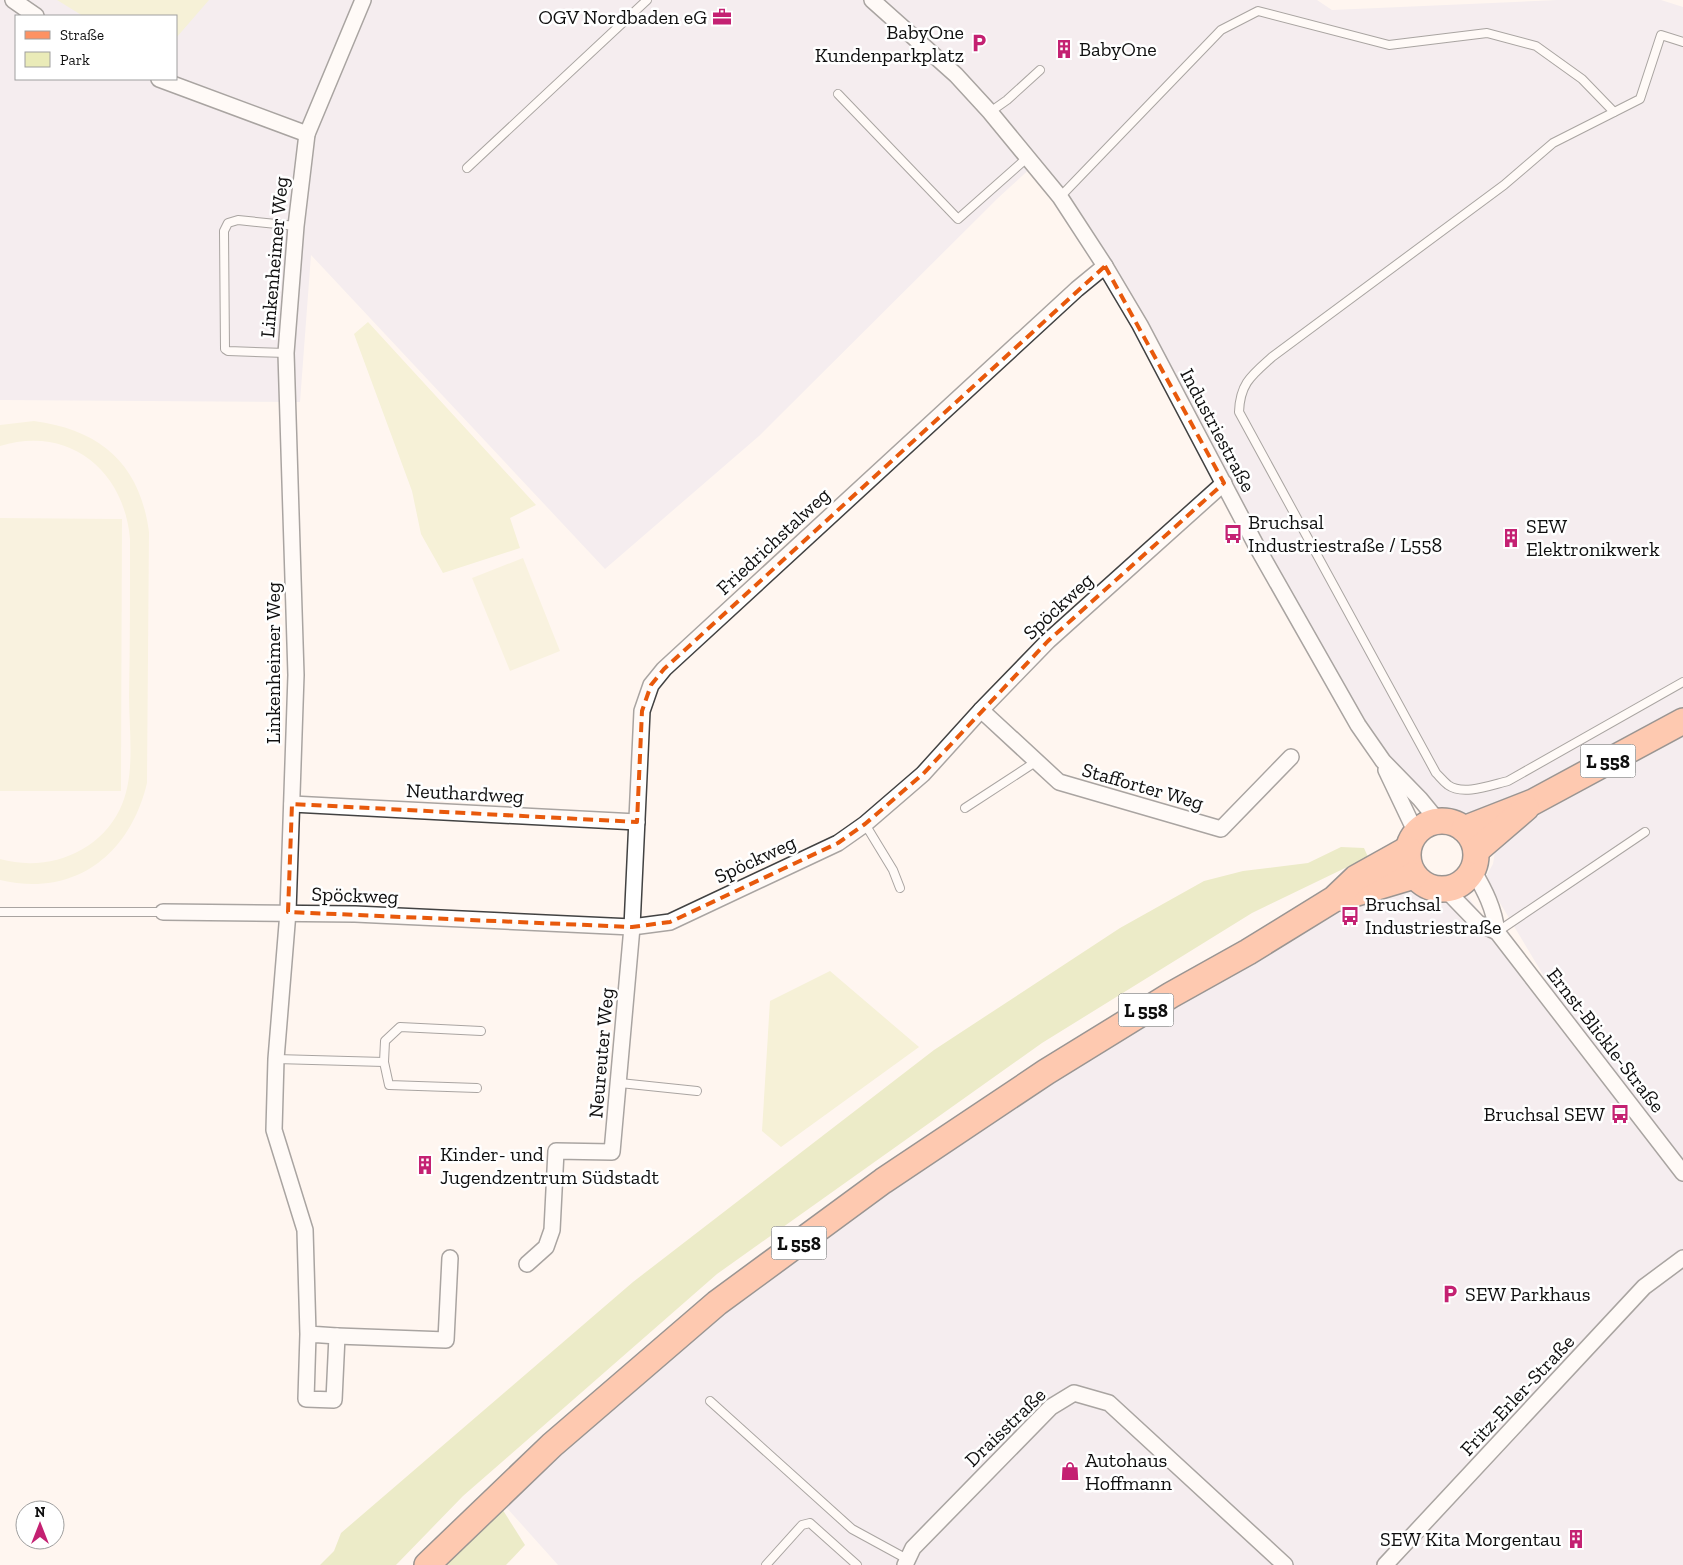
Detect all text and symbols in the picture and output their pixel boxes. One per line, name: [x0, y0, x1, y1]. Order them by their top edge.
place label: OGV Nordbaden eG: [538, 5, 707, 29]
office icon: OGV Nordbaden eG: [711, 6, 733, 28]
legend: [15, 15, 178, 80]
place label: BabyOne Kundenparkplatz: [815, 20, 964, 67]
text: Straße: [60, 26, 104, 44]
parking icon: BabyOne Kundenparkplatz: [968, 32, 990, 54]
place label: BabyOne: [1079, 37, 1157, 61]
building icon: BabyOne: [1053, 38, 1075, 60]
text: Park: [60, 51, 90, 69]
street label: Linkenheimer Weg: [255, 175, 293, 339]
street label: Industriestraße: [1175, 364, 1261, 496]
street label: Friedrichstalweg: [711, 482, 835, 600]
place label: Bruchsal Industriestraße / L558: [1248, 510, 1442, 557]
place label: SEW Elektronikwerk: [1526, 514, 1660, 561]
bus stop icon: Bruchsal Industriestraße / L558: [1222, 523, 1244, 545]
building icon: SEW Elektronikwerk: [1500, 527, 1522, 549]
street label: Spöckweg: [1018, 568, 1098, 644]
street label: Linkenheimer Weg: [261, 582, 285, 744]
road number: L 558: [1580, 744, 1636, 778]
street label: Stafforter Weg: [1079, 757, 1207, 815]
street label: Neuthardweg: [405, 778, 525, 808]
street label: Spöckweg: [710, 830, 800, 888]
street label: Spöckweg: [311, 881, 399, 909]
place label: Bruchsal Industriestraße: [1365, 892, 1501, 939]
bus stop icon: Bruchsal Industriestraße: [1339, 905, 1361, 927]
street label: Ernst-Blickle-Straße: [1542, 963, 1670, 1117]
street label: Neureuter Weg: [583, 987, 619, 1119]
road number: L 558: [1118, 994, 1174, 1026]
place label: Bruchsal SEW: [1483, 1102, 1605, 1126]
bus stop icon: Bruchsal SEW: [1609, 1103, 1631, 1125]
place label: Kinder- und Jugendzentrum Südstadt: [440, 1142, 659, 1189]
building icon: Kinder- und Jugendzentrum Südstadt: [414, 1154, 436, 1176]
road number: L 558: [772, 1226, 826, 1260]
place label: SEW Parkhaus: [1465, 1282, 1591, 1306]
parking icon: SEW Parkhaus: [1439, 1283, 1461, 1305]
street label: Fritz-Erler-Straße: [1455, 1329, 1579, 1461]
street label: Draisstraße: [960, 1383, 1050, 1471]
place label: Autohaus Hoffmann: [1085, 1448, 1173, 1495]
shop icon: Autohaus Hoffmann: [1059, 1460, 1081, 1482]
north arrow: [15, 1500, 65, 1550]
text: N: [35, 1504, 46, 1521]
place label: SEW Kita Morgentau: [1380, 1527, 1561, 1551]
building icon: SEW Kita Morgentau: [1565, 1528, 1587, 1550]

